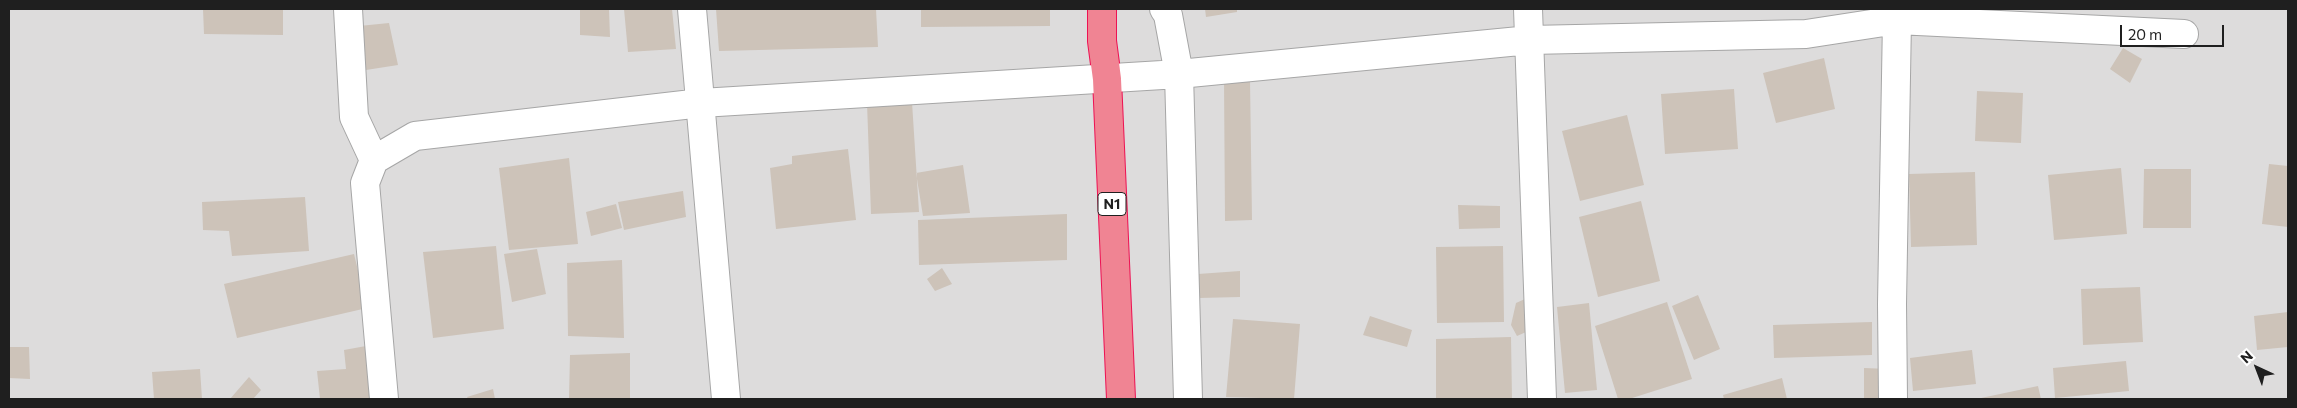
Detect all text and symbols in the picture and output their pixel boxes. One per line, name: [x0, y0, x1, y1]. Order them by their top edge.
scale bar: [2122, 15, 2226, 47]
text: 20 m: [2128, 25, 2162, 43]
road number: N1: [1098, 192, 1126, 215]
north arrow: [2232, 343, 2282, 393]
text: N: [2237, 347, 2256, 366]

